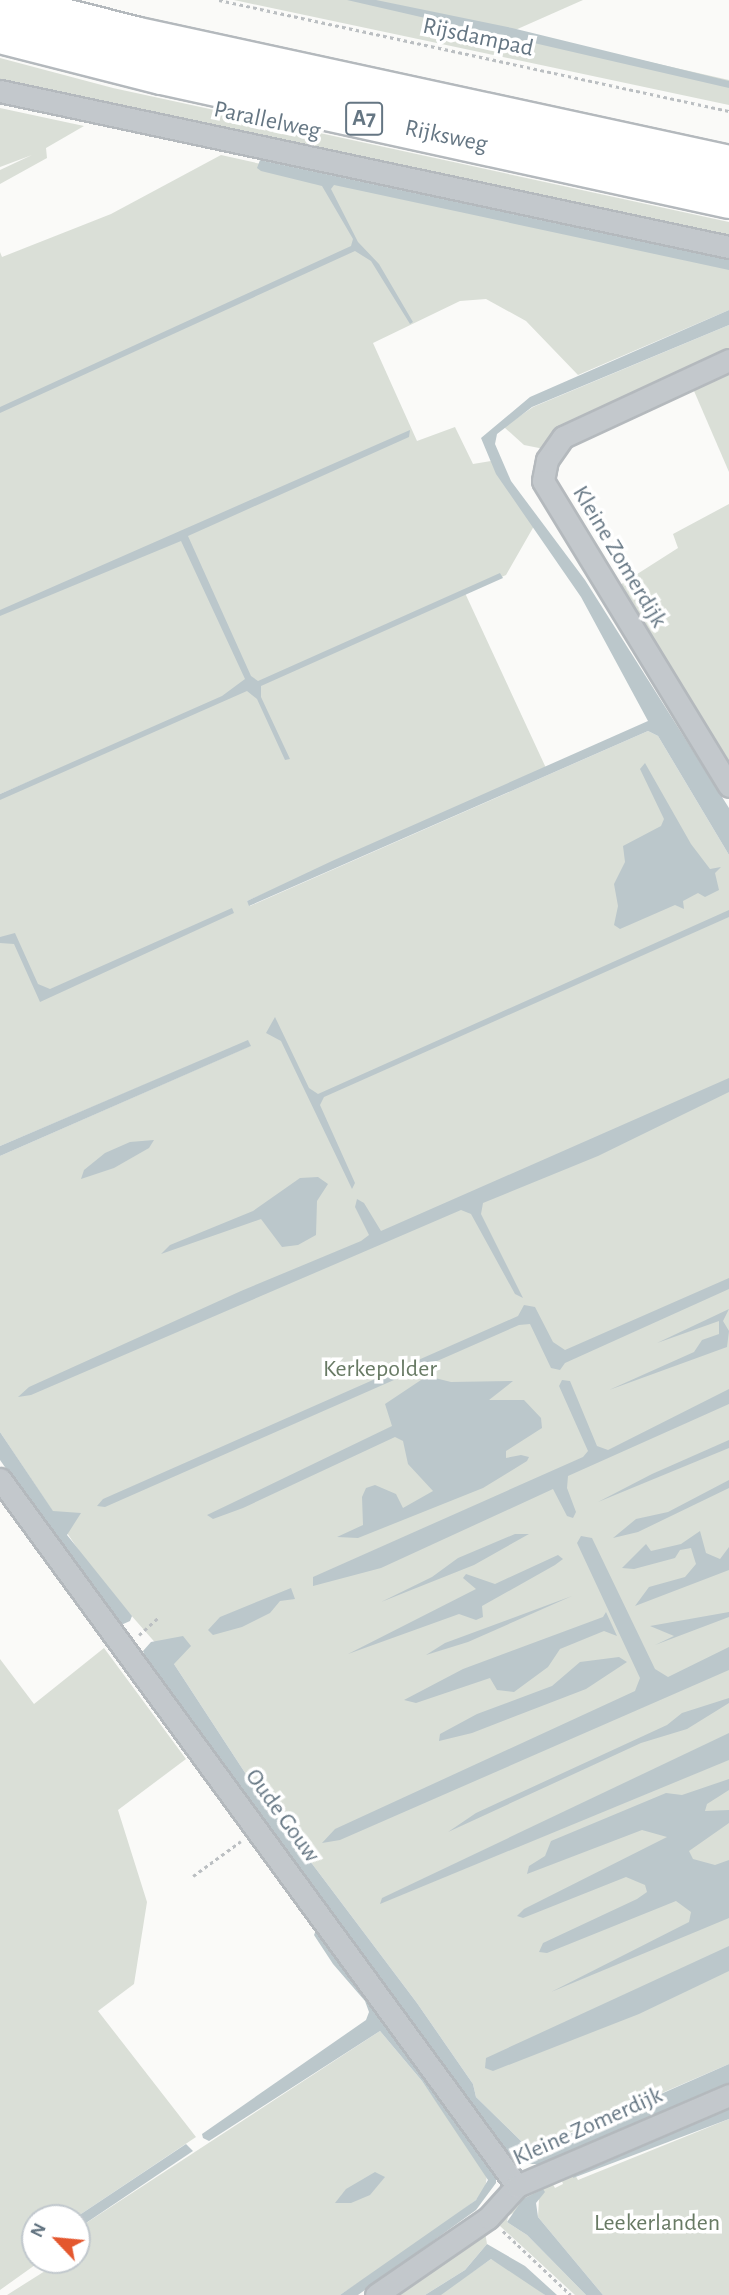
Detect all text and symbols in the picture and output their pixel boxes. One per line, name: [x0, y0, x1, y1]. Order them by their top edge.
street label: Rijsdampad: [420, 12, 536, 64]
street label: Parallelweg: [211, 96, 323, 146]
road number: A7: [345, 100, 383, 138]
street label: Rijksweg: [402, 114, 490, 160]
street label: Kleine Zomerdijk: [565, 481, 673, 633]
park label: Kerkepolder: [323, 1356, 437, 1384]
street label: Oude Gouw: [238, 1764, 326, 1868]
street label: Kleine Zomerdijk: [509, 2081, 667, 2173]
north arrow: [21, 2204, 91, 2274]
park label: Leekerlanden: [594, 2210, 720, 2238]
text: N: [27, 2220, 50, 2241]

